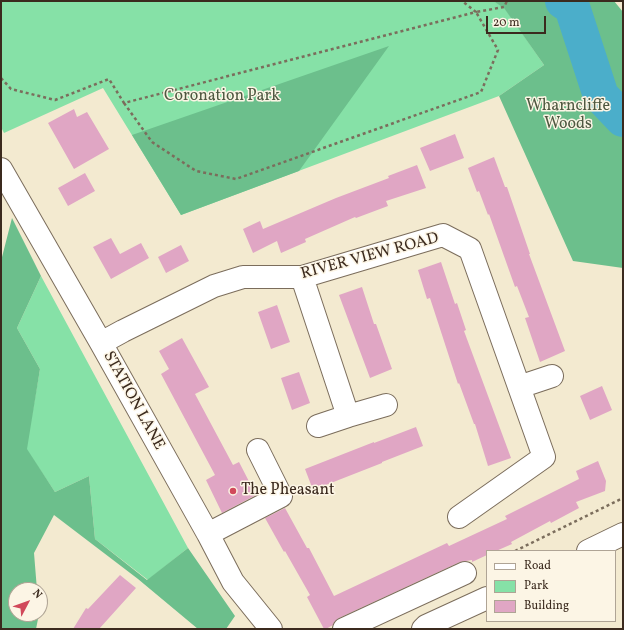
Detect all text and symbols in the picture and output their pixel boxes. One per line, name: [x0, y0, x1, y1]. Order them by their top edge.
scale bar: [488, 8, 548, 34]
text: 20 m: [493, 15, 520, 31]
park label: Coronation Park: [164, 87, 280, 107]
park label: Wharncliffe Woods: [526, 97, 610, 135]
street label: RIVER VIEW ROAD: [299, 229, 441, 285]
street label: STATION LANE: [98, 348, 168, 454]
place label: The Pheasant: [241, 481, 335, 501]
marker: The Pheasant: [228, 486, 238, 496]
legend: [486, 550, 616, 622]
text: Road: [524, 558, 551, 574]
text: Park: [524, 578, 549, 594]
north arrow: [8, 582, 48, 622]
text: N: [28, 587, 45, 602]
text: Building: [524, 598, 569, 614]

